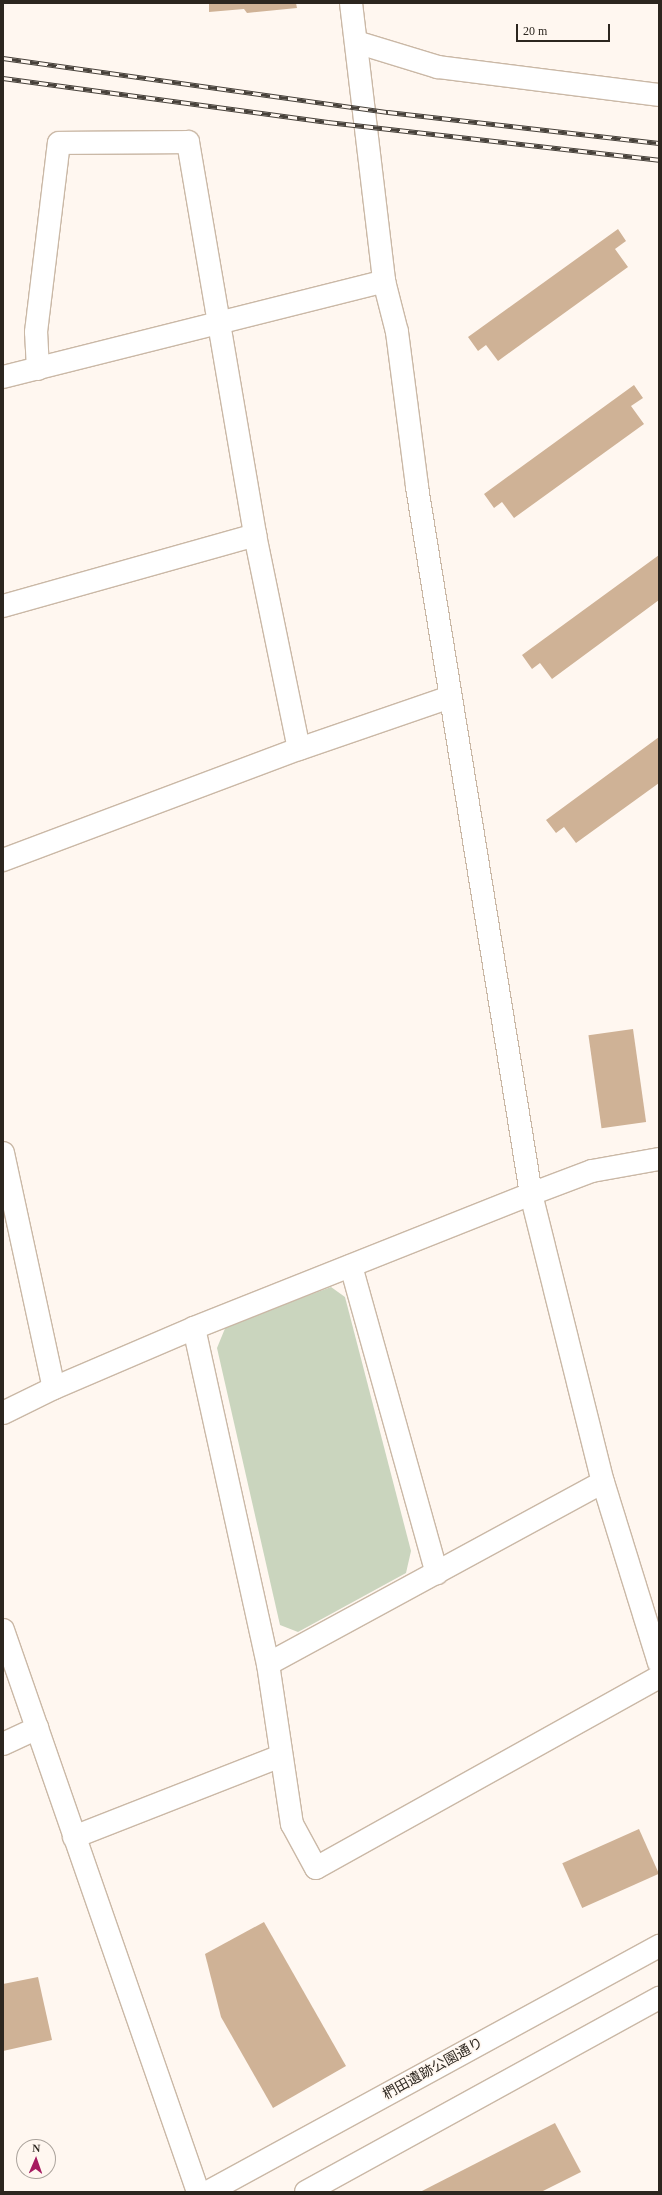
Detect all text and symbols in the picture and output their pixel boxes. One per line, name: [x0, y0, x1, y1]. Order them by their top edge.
scale bar: [518, 16, 612, 42]
text: 20 m: [523, 24, 547, 38]
street label: 椚田遺跡公園通り: [380, 2035, 486, 2103]
north arrow: [16, 2139, 56, 2179]
text: N: [32, 2142, 41, 2154]

